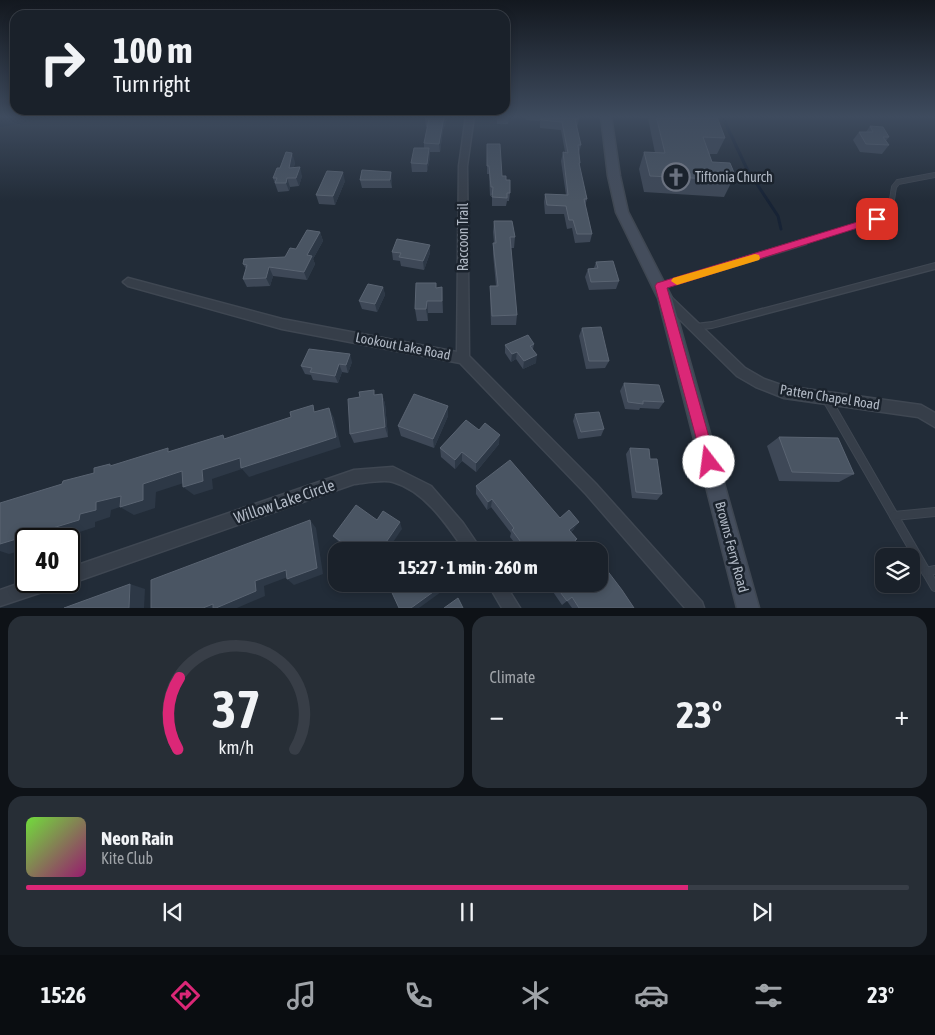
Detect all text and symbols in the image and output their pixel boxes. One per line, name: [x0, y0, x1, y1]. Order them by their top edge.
icon: right: [30, 30, 95, 95]
text: 100 m: [113, 30, 192, 70]
text: Turn right: [113, 71, 190, 97]
church icon: Tiftonia Church: [661, 162, 691, 192]
place label: Tiftonia Church: [695, 169, 773, 185]
pin: [856, 198, 898, 240]
street label: Raccoon Trail: [455, 203, 471, 271]
icon: arrive: [863, 205, 891, 233]
street label: Lookout Lake Road: [354, 329, 452, 363]
street label: Patten Chapel Road: [779, 381, 881, 413]
position arrow: [682, 435, 734, 487]
street label: Willow Lake Circle: [231, 475, 337, 527]
street label: Browns Ferry Road: [712, 500, 752, 594]
speed limit sign: 40: [15, 528, 80, 593]
map controls: [875, 548, 920, 593]
button: layers: [875, 548, 920, 593]
text: 15:27 · 1 min · 260 m: [398, 556, 538, 578]
text: Climate: [490, 668, 535, 686]
text: 37: [211, 679, 260, 739]
text: 23°: [676, 693, 722, 736]
text: −: [490, 699, 504, 731]
text: +: [894, 699, 909, 731]
text: km/h: [218, 737, 253, 758]
text: Neon Rain: [101, 827, 173, 849]
text: Kite Club: [101, 849, 153, 867]
icon: previous: [159, 898, 187, 926]
icon: pause: [453, 898, 481, 926]
icon: next: [748, 898, 776, 926]
icon: directions: [168, 978, 203, 1013]
icon: music: [284, 978, 319, 1013]
icon: phone: [401, 978, 436, 1013]
icon: climate: [518, 978, 553, 1013]
icon: car: [634, 978, 669, 1013]
icon: filters: [751, 978, 786, 1013]
text: 15:26: [41, 982, 86, 1008]
text: 23°: [867, 982, 894, 1008]

